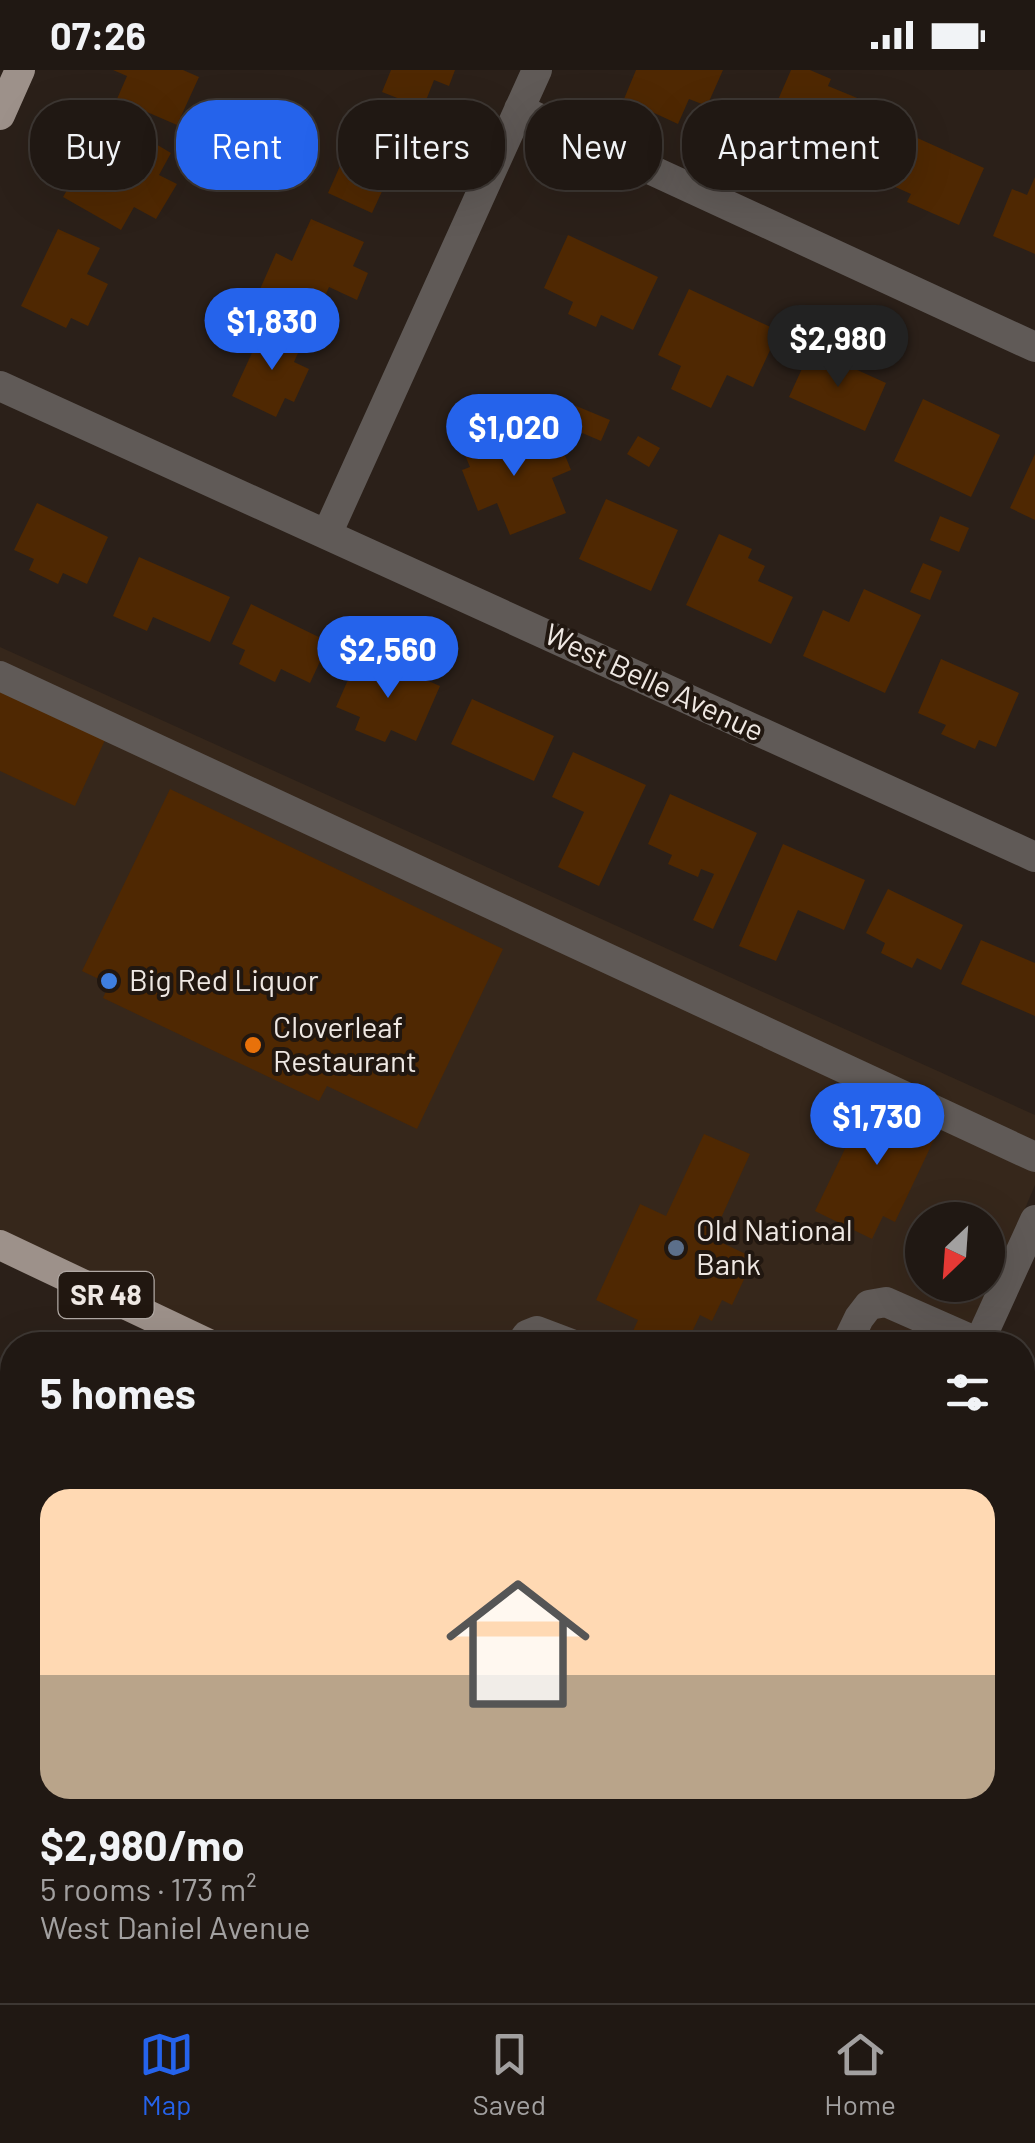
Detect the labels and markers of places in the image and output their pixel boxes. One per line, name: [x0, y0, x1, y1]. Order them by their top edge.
pin: $1,830: [191, 288, 353, 373]
pin: $2,980: [757, 305, 919, 390]
pin: $1,020: [433, 394, 595, 479]
pin: $2,560: [307, 616, 469, 701]
place label: Big Red Liquor: [129, 961, 319, 997]
marker: Big Red Liquor: [98, 970, 120, 992]
place label: Cloverleaf Restaurant: [273, 1008, 417, 1078]
marker: Cloverleaf Restaurant: [242, 1034, 264, 1056]
pin: $1,730: [796, 1083, 958, 1168]
place label: Old National Bank: [696, 1211, 853, 1281]
marker: Old National Bank: [665, 1237, 687, 1259]

